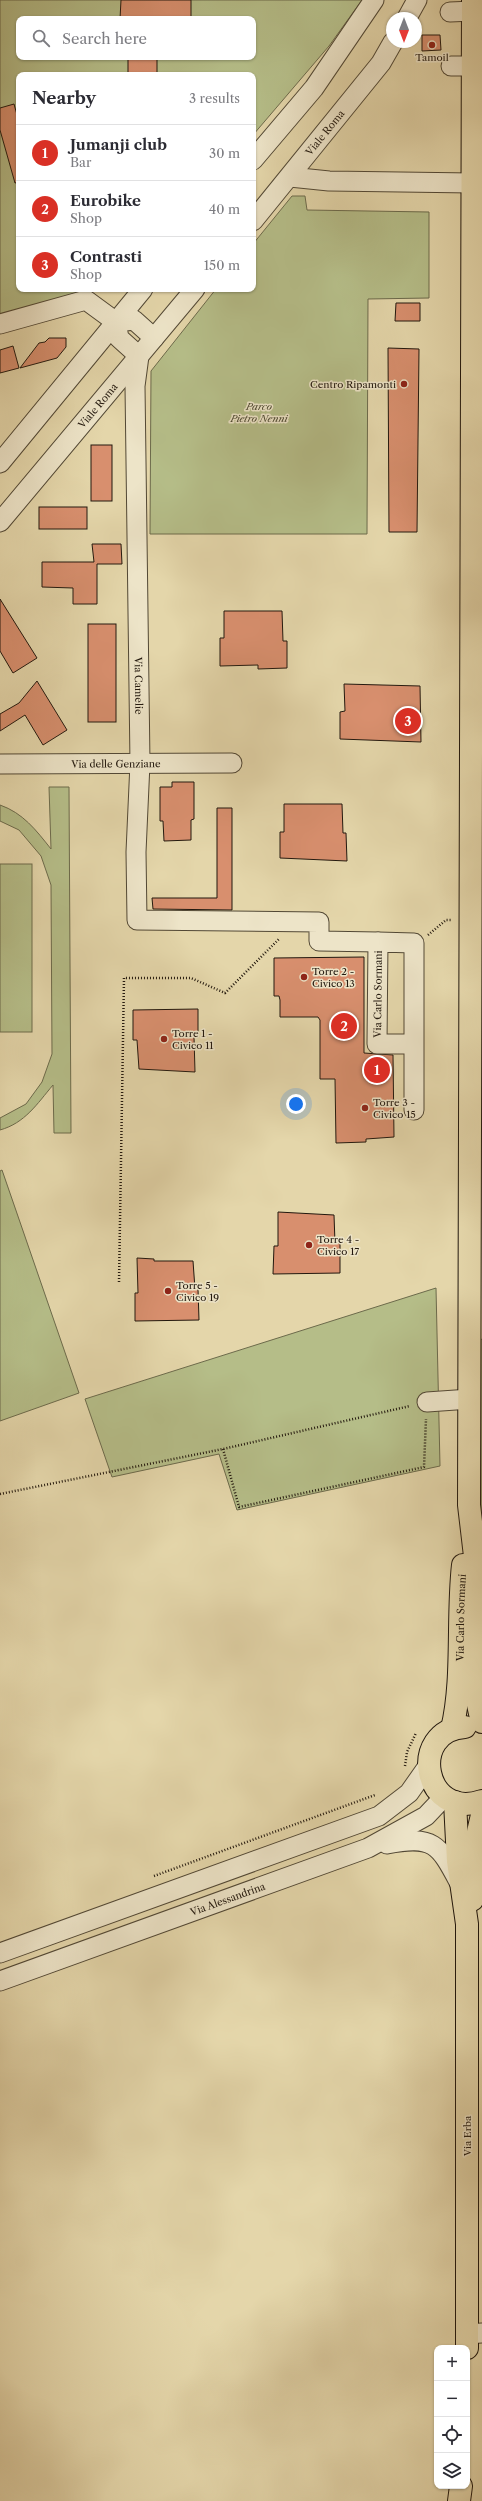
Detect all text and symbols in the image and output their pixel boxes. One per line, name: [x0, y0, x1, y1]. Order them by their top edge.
north arrow: [386, 12, 422, 48]
search box: [16, 16, 256, 60]
icon: search: [30, 27, 52, 49]
text: Search here: [62, 29, 147, 48]
marker: Tamoil: [427, 40, 437, 50]
place label: Tamoil: [415, 51, 449, 64]
text: Nearby: [32, 88, 96, 108]
text: 3 results: [189, 90, 240, 106]
street label: Viale Roma: [302, 106, 348, 159]
text: Jumanji club: [70, 135, 167, 154]
text: 1: [42, 145, 48, 161]
text: 30 m: [209, 145, 240, 161]
text: Bar: [70, 154, 91, 170]
text: Eurobike: [70, 191, 141, 210]
text: 2: [41, 201, 49, 217]
text: 40 m: [209, 201, 240, 217]
text: Shop: [70, 210, 102, 226]
text: Contrasti: [70, 247, 142, 266]
text: 3: [41, 257, 49, 273]
text: 150 m: [204, 257, 240, 273]
text: Shop: [70, 266, 102, 282]
place label: Centro Ripamonti: [310, 378, 396, 391]
marker: Centro Ripamonti: [399, 379, 409, 389]
street label: Viale Roma: [74, 380, 121, 431]
park label: Parco Pietro Nenni: [229, 400, 288, 425]
street label: Via Camelie: [132, 656, 146, 715]
pin: 3: [395, 706, 421, 736]
street label: Via delle Genziane: [70, 757, 161, 770]
street label: Via Carlo Sormani: [371, 950, 384, 1039]
place label: Torre 2 - Civico 13: [312, 965, 355, 990]
marker: Torre 2 - Civico 13: [299, 972, 309, 982]
pin: 2: [331, 1011, 357, 1041]
place label: Torre 1 - Civico 11: [172, 1027, 214, 1052]
marker: Torre 1 - Civico 11: [159, 1034, 169, 1044]
pin: 1: [364, 1055, 390, 1085]
your location: [286, 1094, 306, 1114]
place label: Torre 3 - Civico 15: [373, 1096, 416, 1121]
marker: Torre 3 - Civico 15: [360, 1103, 370, 1113]
place label: Torre 4 - Civico 17: [317, 1233, 359, 1258]
marker: Torre 4 - Civico 17: [304, 1240, 314, 1250]
place label: Torre 5 - Civico 19: [176, 1279, 219, 1304]
marker: Torre 5 - Civico 19: [163, 1286, 173, 1296]
street label: Via Carlo Sormani: [453, 1573, 469, 1662]
street label: Via Alessandrina: [187, 1879, 268, 1919]
street label: Via Erba: [461, 2115, 474, 2157]
map controls: [434, 2345, 470, 2489]
button: +: [434, 2345, 470, 2381]
button: −: [434, 2381, 470, 2417]
button: locate: [434, 2417, 470, 2453]
button: layers: [434, 2453, 470, 2489]

